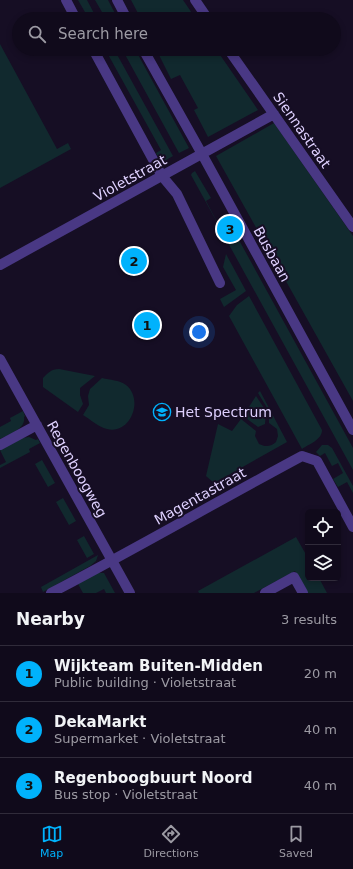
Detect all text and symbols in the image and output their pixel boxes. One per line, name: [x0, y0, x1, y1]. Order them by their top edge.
search box: [12, 12, 341, 56]
icon: search: [26, 23, 48, 45]
text: Search here: [58, 25, 148, 43]
street label: Siennastraat: [270, 89, 334, 171]
street label: Violetstraat: [91, 151, 170, 205]
pin: 3: [217, 214, 243, 244]
street label: Busbaan: [250, 224, 294, 284]
pin: 2: [121, 246, 147, 276]
pin: 1: [134, 310, 160, 340]
your location: [189, 322, 209, 342]
school or university icon: Het Spectrum: [152, 402, 172, 422]
place label: Het Spectrum: [175, 404, 272, 420]
street label: Regenboogweg: [44, 418, 110, 520]
street label: Magentastraat: [151, 464, 249, 528]
map controls: [305, 509, 341, 581]
button: locate: [305, 509, 341, 545]
button: layers: [305, 545, 341, 581]
text: Nearby: [16, 609, 85, 629]
text: 3 results: [281, 612, 337, 627]
text: Wijkteam Buiten-Midden: [54, 657, 263, 675]
text: 1: [24, 666, 34, 681]
text: 20 m: [304, 666, 337, 681]
text: Public building · Violetstraat: [54, 675, 236, 690]
text: DekaMarkt: [54, 713, 146, 731]
text: 2: [24, 722, 34, 737]
text: 40 m: [304, 722, 337, 737]
text: Supermarket · Violetstraat: [54, 731, 226, 746]
text: Regenboogbuurt Noord: [54, 769, 253, 787]
text: 3: [24, 778, 34, 793]
text: 40 m: [304, 778, 337, 793]
text: Bus stop · Violetstraat: [54, 787, 198, 802]
tab: Map: [40, 823, 63, 860]
tab: Directions: [143, 823, 199, 860]
tab: Saved: [279, 823, 313, 860]

